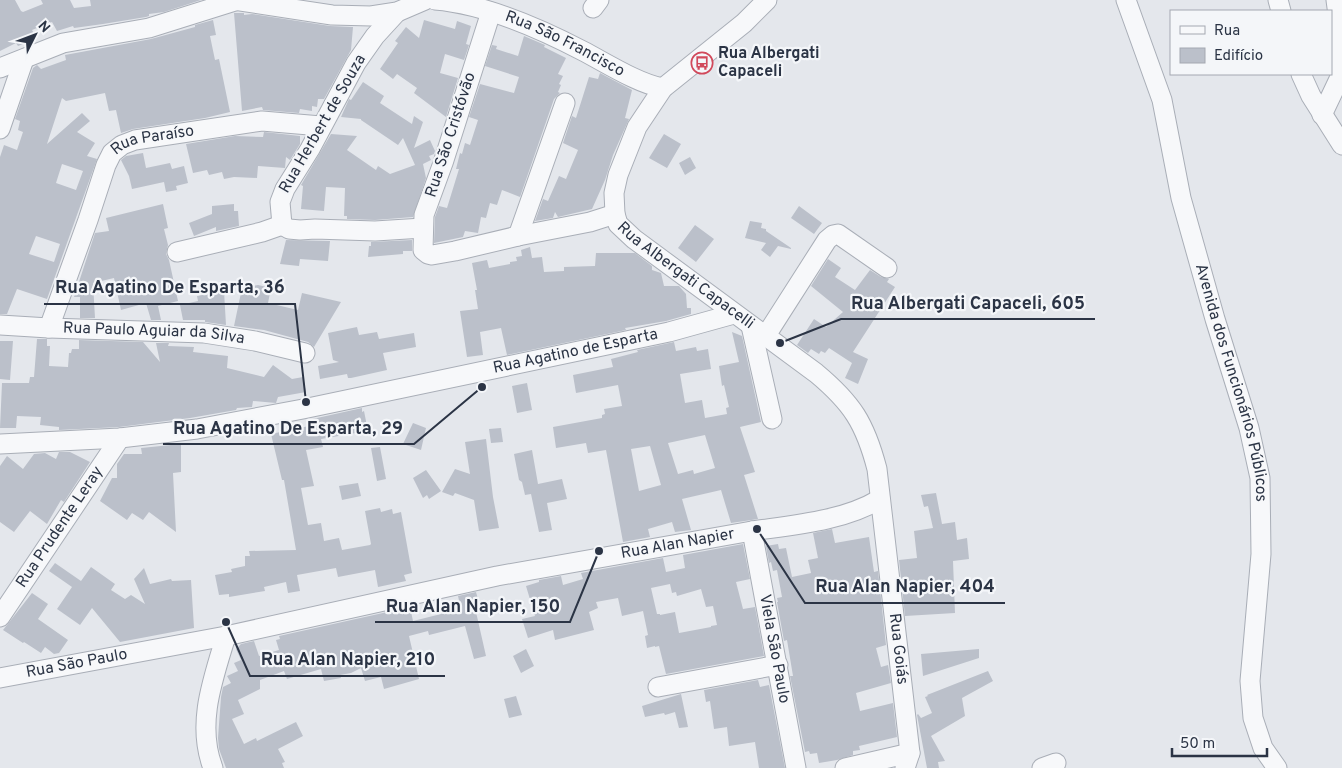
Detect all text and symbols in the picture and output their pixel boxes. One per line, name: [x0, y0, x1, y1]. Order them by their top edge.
street label: Rua São Francisco: [502, 7, 628, 82]
north arrow: [10, 10, 60, 60]
legend: [1170, 10, 1332, 75]
text: N: [34, 18, 53, 37]
text: Rua: [1214, 22, 1240, 41]
place label: Rua Albergati Capaceli: [718, 44, 820, 82]
text: Edifício: [1214, 47, 1263, 66]
street label: Rua Herbert de Souza: [275, 51, 371, 197]
bus stop icon: Rua Albergati Capaceli: [690, 51, 714, 75]
street label: Rua São Cristóvão: [421, 70, 481, 200]
street label: Rua Paraíso: [107, 121, 195, 160]
street label: Rua Albergati Capacelli: [612, 218, 758, 334]
street label: Avenida dos Funcionários Públicos: [1190, 261, 1270, 502]
callout: Rua Agatino De Esparta, 36: [44, 271, 295, 304]
text: Rua Agatino De Esparta, 36: [55, 277, 285, 300]
callout: Rua Albergati Capaceli, 605: [841, 286, 1095, 319]
text: Rua Albergati Capaceli, 605: [851, 293, 1085, 316]
street label: Rua Paulo Aguiar da Silva: [63, 318, 246, 349]
street label: Rua Agatino de Esparta: [491, 325, 660, 379]
callout: Rua Agatino De Esparta, 29: [163, 411, 414, 444]
text: Rua Agatino De Esparta, 29: [173, 418, 403, 441]
street label: Rua Prudente Leray: [12, 463, 108, 592]
street label: Rua Alan Napier: [619, 524, 736, 564]
callout: Rua Alan Napier, 404: [805, 570, 1005, 603]
text: Rua Alan Napier, 404: [815, 576, 995, 599]
callout: Rua Alan Napier, 150: [375, 589, 570, 622]
street label: Viela São Paulo: [754, 593, 794, 705]
text: Rua Alan Napier, 150: [386, 596, 560, 619]
street label: Rua Goiás: [884, 612, 912, 686]
callout: Rua Alan Napier, 210: [250, 643, 445, 676]
street label: Rua São Paulo: [24, 645, 129, 683]
text: Rua Alan Napier, 210: [261, 649, 435, 672]
scale bar: [1172, 726, 1267, 758]
text: 50 m: [1180, 735, 1215, 754]

